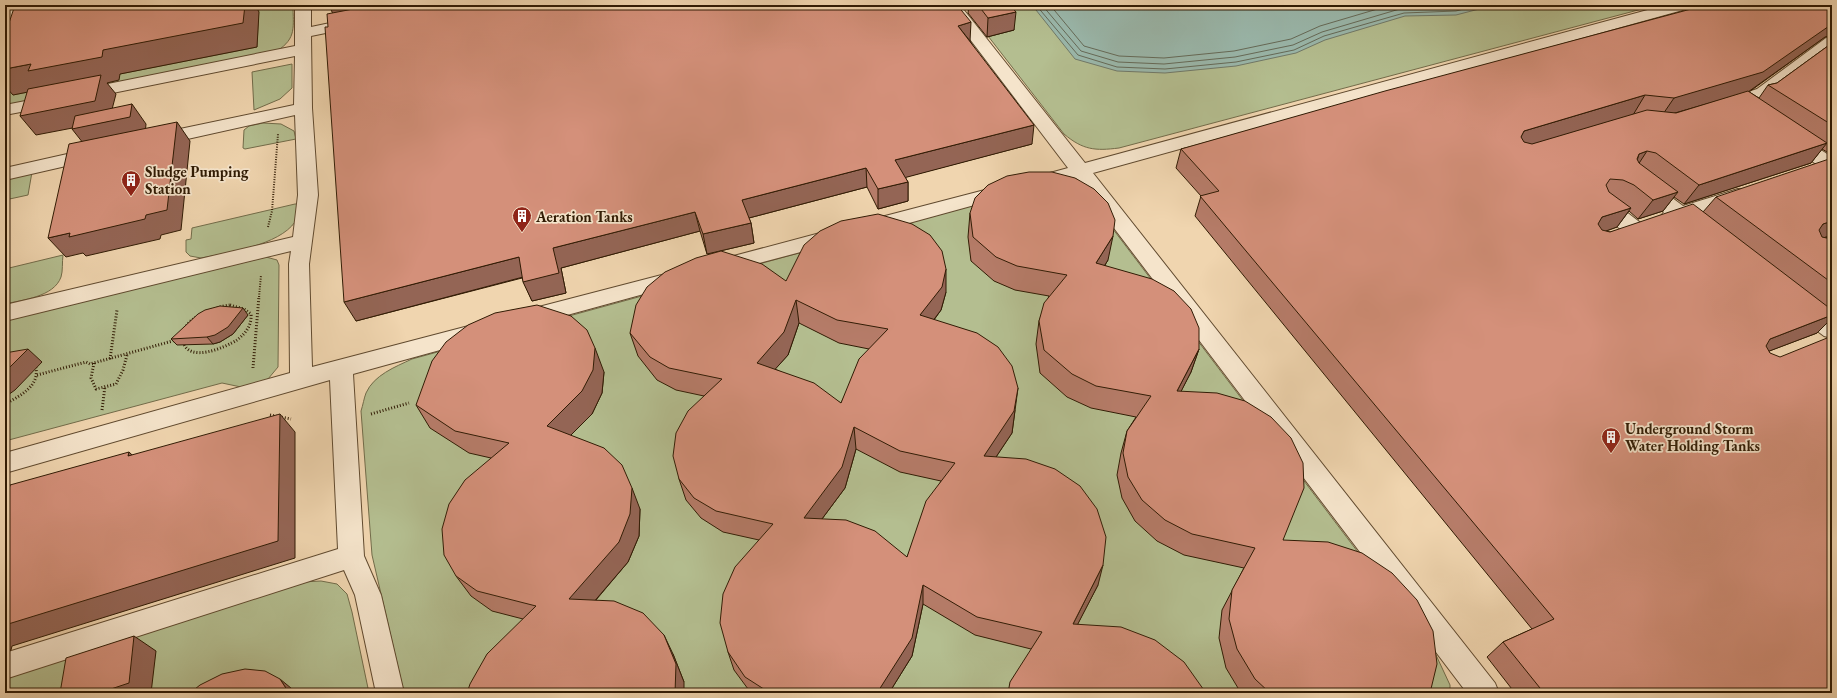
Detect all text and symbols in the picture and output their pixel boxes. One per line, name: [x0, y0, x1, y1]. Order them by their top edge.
place label: Sludge Pumping Station: [145, 162, 249, 198]
building icon: Sludge Pumping Station: [120, 169, 142, 197]
building icon: Aeration Tanks: [511, 205, 533, 233]
place label: Aeration Tanks: [535, 207, 633, 226]
place label: Underground Storm Water Holding Tanks: [1625, 419, 1760, 455]
building icon: Underground Storm Water Holding Tanks: [1600, 426, 1622, 454]

